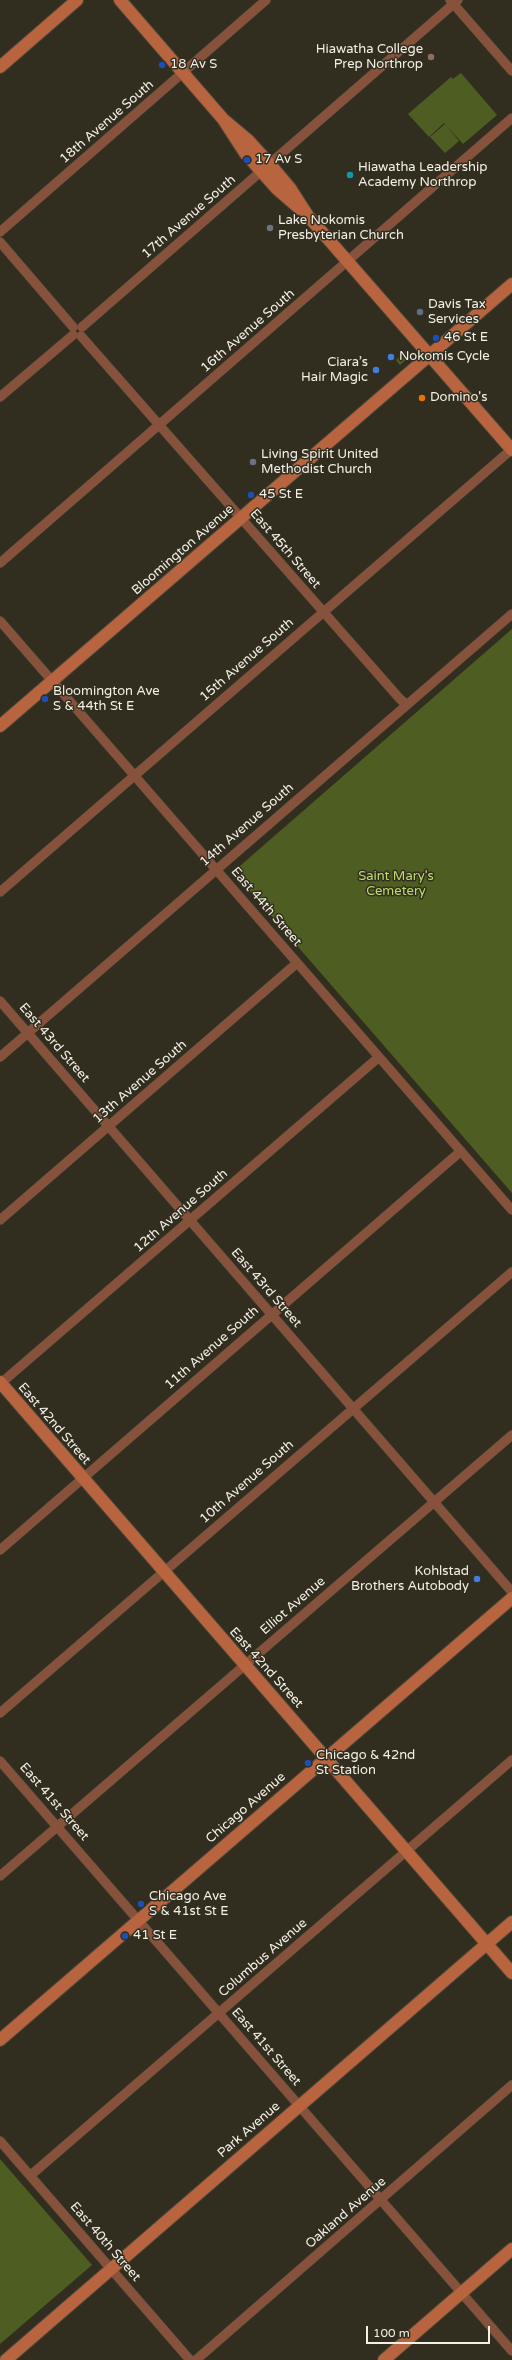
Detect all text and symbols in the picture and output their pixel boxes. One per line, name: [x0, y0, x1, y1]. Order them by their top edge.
place label: Hiawatha College Prep Northrop: [316, 42, 423, 73]
marker: Hiawatha College Prep Northrop: [426, 52, 436, 62]
place label: 18 Av S: [170, 57, 217, 73]
marker: 18 Av S: [157, 60, 167, 70]
street label: 18th Avenue South: [57, 77, 157, 167]
place label: 17 Av S: [255, 152, 302, 168]
marker: 17 Av S: [242, 155, 252, 165]
place label: Hiawatha Leadership Academy Northrop: [358, 160, 487, 191]
marker: Hiawatha Leadership Academy Northrop: [345, 170, 355, 180]
street label: 17th Avenue South: [139, 172, 239, 262]
place label: Lake Nokomis Presbyterian Church: [278, 213, 404, 244]
marker: Lake Nokomis Presbyterian Church: [265, 223, 275, 233]
street label: 16th Avenue South: [198, 286, 298, 376]
place label: Davis Tax Services: [428, 297, 486, 328]
marker: Davis Tax Services: [415, 307, 425, 317]
place label: 46 St E: [444, 330, 488, 346]
marker: 46 St E: [431, 333, 441, 343]
place label: Nokomis Cycle: [399, 349, 490, 365]
marker: Nokomis Cycle: [386, 352, 396, 362]
place label: Ciara’s Hair Magic: [301, 355, 368, 386]
marker: Ciara’s Hair Magic: [371, 365, 381, 375]
place label: Domino's: [430, 390, 487, 406]
marker: Domino's: [417, 393, 427, 403]
place label: Living Spirit United Methodist Church: [261, 447, 378, 478]
marker: Living Spirit United Methodist Church: [248, 457, 258, 467]
place label: 45 St E: [259, 487, 303, 503]
marker: 45 St E: [246, 490, 256, 500]
street label: Bloomington Avenue: [129, 502, 237, 598]
street label: East 45th Street: [246, 506, 324, 592]
street label: 15th Avenue South: [197, 615, 297, 705]
place label: Bloomington Ave S & 44th St E: [53, 684, 160, 715]
marker: Bloomington Ave S & 44th St E: [40, 694, 50, 704]
street label: 14th Avenue South: [197, 780, 297, 870]
street label: East 44th Street: [227, 864, 305, 950]
park label: Saint Mary's Cemetery: [358, 869, 434, 900]
street label: East 43rd Street: [15, 1000, 93, 1086]
street label: 13th Avenue South: [90, 1037, 190, 1127]
street label: 12th Avenue South: [131, 1166, 231, 1256]
street label: East 43rd Street: [227, 1245, 305, 1331]
street label: 11th Avenue South: [162, 1303, 262, 1393]
street label: East 42nd Street: [14, 1380, 94, 1468]
street label: 10th Avenue South: [197, 1437, 297, 1527]
place label: Kohlstad Brothers Autobody: [351, 1564, 469, 1595]
street label: Elliot Avenue: [257, 1574, 329, 1638]
marker: Kohlstad Brothers Autobody: [472, 1574, 482, 1584]
street label: East 42nd Street: [226, 1624, 306, 1712]
place label: Chicago & 42nd St Station: [316, 1748, 415, 1779]
marker: Chicago & 42nd St Station: [303, 1758, 313, 1768]
street label: East 41st Street: [16, 1760, 92, 1844]
street label: Chicago Avenue: [203, 1769, 289, 1847]
place label: Chicago Ave S & 41st St E: [149, 1889, 229, 1920]
marker: Chicago Ave S & 41st St E: [136, 1899, 146, 1909]
street label: Columbus Avenue: [216, 1915, 310, 2001]
place label: 41 St E: [133, 1928, 177, 1944]
marker: 41 St E: [120, 1931, 130, 1941]
street label: East 41st Street: [228, 2005, 304, 2089]
street label: Park Avenue: [215, 2099, 283, 2161]
street label: Oakland Avenue: [303, 2174, 389, 2252]
street label: East 40th Street: [66, 2199, 144, 2285]
scale bar: [368, 2318, 492, 2344]
text: 100 m: [373, 2326, 410, 2340]

